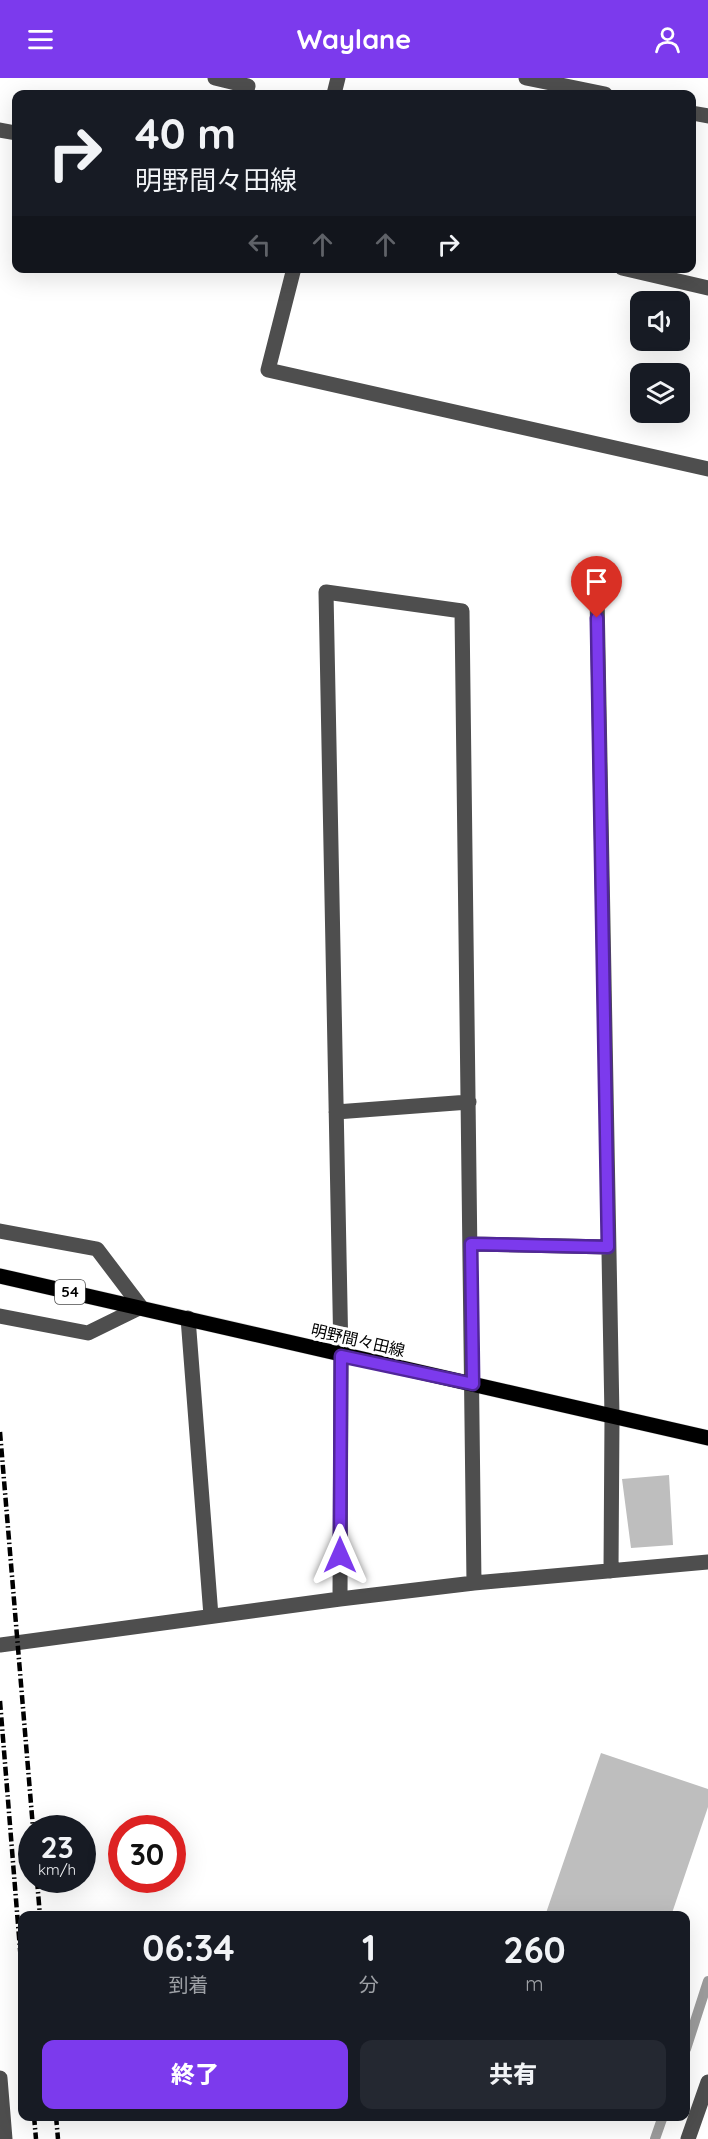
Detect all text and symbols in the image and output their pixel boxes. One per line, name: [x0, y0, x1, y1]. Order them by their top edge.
text: Waylane: [297, 22, 411, 56]
icon: menu: [24, 23, 57, 56]
icon: person: [651, 23, 684, 56]
text: 40 m: [135, 107, 236, 160]
icon: right: [36, 114, 114, 192]
text: 明野間々田線: [135, 163, 297, 197]
icon: left: [243, 228, 276, 261]
icon: ahead: [306, 228, 339, 261]
icon: ahead: [369, 228, 402, 261]
icon: right: [432, 228, 465, 261]
map controls: [630, 291, 690, 423]
button: sound: [630, 291, 690, 351]
button: layers: [630, 363, 690, 423]
pin: [571, 556, 622, 618]
icon: arrive: [580, 565, 613, 598]
road number: 54: [55, 1280, 85, 1304]
street label: 明野間々田線: [309, 1319, 407, 1361]
position arrow: [308, 1523, 372, 1587]
speed limit sign: 30: [108, 1815, 186, 1893]
text: 23: [40, 1828, 74, 1866]
text: km/h: [38, 1860, 76, 1879]
text: 06:34: [142, 1925, 235, 1970]
text: 1: [362, 1925, 376, 1970]
text: 260: [503, 1927, 566, 1972]
text: m: [525, 1971, 544, 1996]
text: 到着: [168, 1972, 208, 1997]
text: 分: [359, 1972, 379, 1997]
button: 終了: [42, 2040, 348, 2109]
button: 共有: [360, 2040, 666, 2109]

